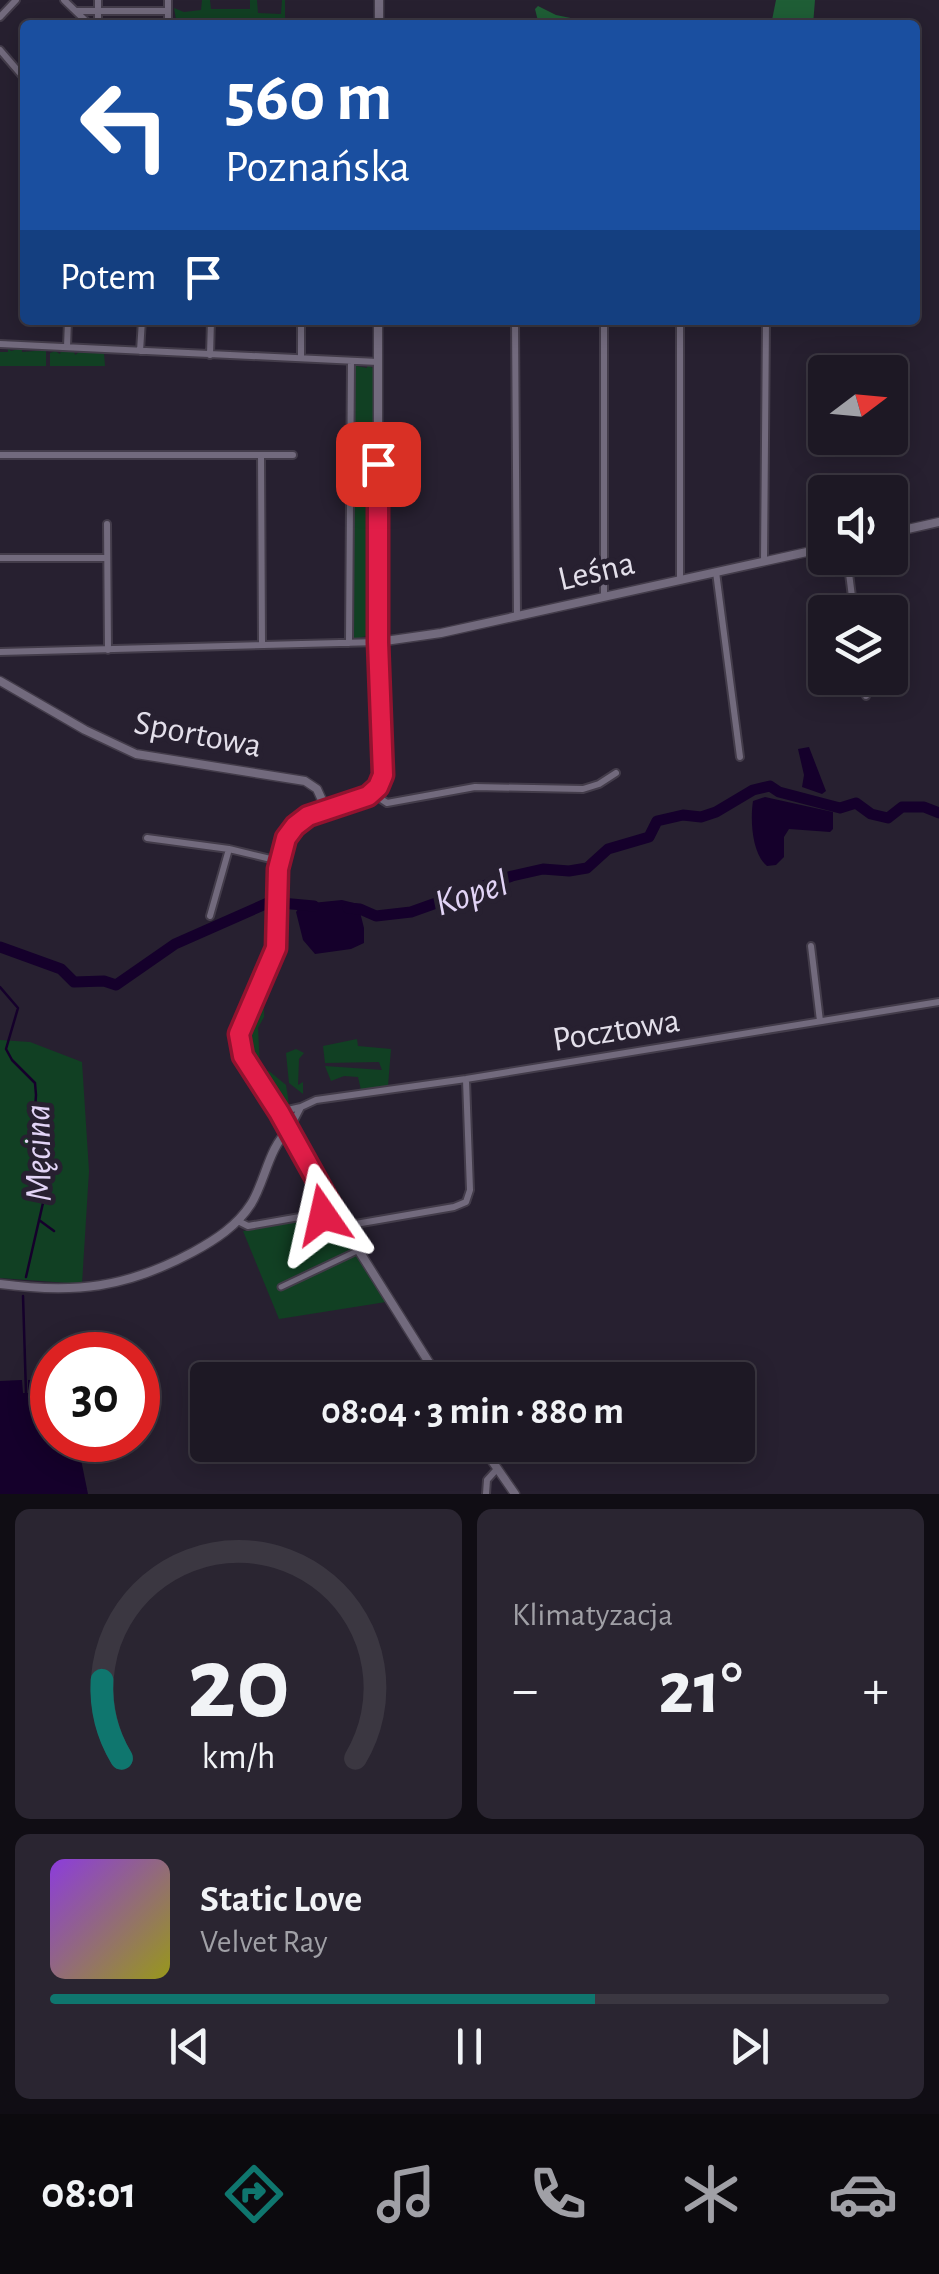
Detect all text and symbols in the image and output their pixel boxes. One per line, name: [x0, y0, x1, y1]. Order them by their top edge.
icon: left: [60, 60, 190, 190]
text: 560 m: [225, 63, 393, 133]
text: Poznańska: [225, 145, 410, 190]
icon: arrive: [176, 250, 231, 305]
text: Potem: [60, 259, 156, 297]
north arrow: [808, 355, 908, 455]
map controls: [808, 355, 908, 695]
pin: [336, 422, 421, 507]
icon: arrive: [351, 437, 406, 492]
button: sound: [808, 475, 908, 575]
street label: Leśna: [555, 546, 638, 597]
button: layers: [808, 595, 908, 695]
street label: Sportowa: [131, 705, 264, 764]
water label: Kopel: [430, 864, 513, 924]
street label: Pocztowa: [550, 1003, 682, 1058]
water label: Męcina: [19, 1104, 59, 1202]
position arrow: [271, 1163, 375, 1267]
speed limit sign: 30: [30, 1332, 160, 1462]
text: 08:04 · 3 min · 880 m: [321, 1393, 624, 1431]
text: Klimatyzacja: [512, 1599, 673, 1631]
text: 20: [187, 1633, 290, 1737]
text: 21°: [658, 1652, 743, 1727]
text: −: [512, 1663, 538, 1718]
text: +: [863, 1663, 889, 1718]
text: km/h: [202, 1739, 275, 1775]
text: Static Love: [200, 1881, 362, 1919]
text: Velvet Ray: [200, 1926, 328, 1958]
icon: previous: [162, 2019, 217, 2074]
icon: pause: [442, 2019, 497, 2074]
icon: next: [722, 2019, 777, 2074]
icon: directions: [219, 2159, 289, 2229]
icon: music: [371, 2159, 441, 2229]
icon: phone: [523, 2159, 593, 2229]
icon: climate: [676, 2159, 746, 2229]
icon: car: [828, 2159, 898, 2229]
text: 08:01: [41, 2171, 137, 2216]

